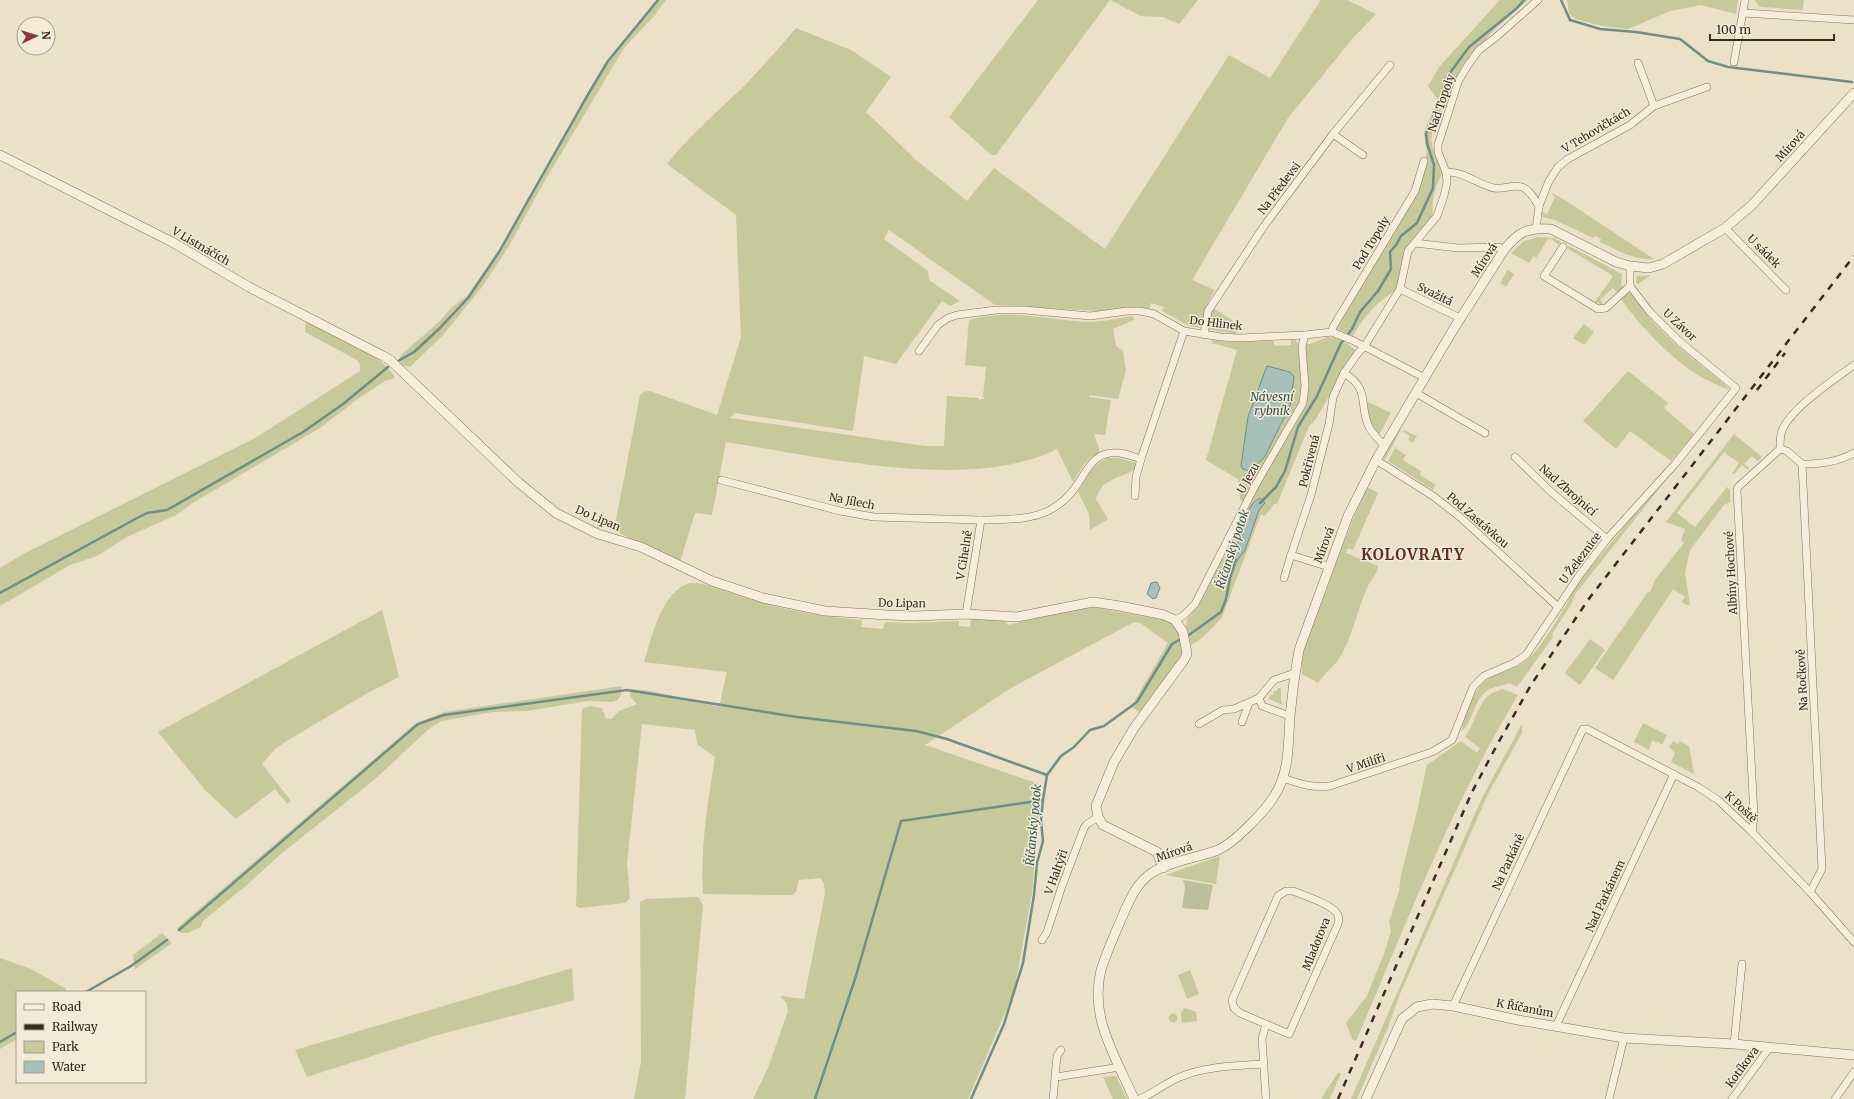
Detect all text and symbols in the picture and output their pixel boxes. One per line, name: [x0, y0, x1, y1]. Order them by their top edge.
north arrow: [16, 16, 56, 56]
scale bar: [1710, 16, 1834, 42]
text: 100 m: [1716, 22, 1751, 37]
text: N: [39, 30, 53, 40]
street label: Nad Topoly: [1425, 72, 1458, 134]
street label: V Tehovičkách: [1558, 104, 1633, 156]
street label: Mírová: [1772, 127, 1808, 165]
street label: Na Předevsi: [1255, 159, 1304, 217]
street label: Pod Topoly: [1350, 213, 1393, 272]
street label: V Listnáčích: [169, 223, 233, 269]
street label: U sádek: [1744, 231, 1784, 271]
street label: Mírová: [1468, 240, 1500, 280]
street label: Svažitá: [1415, 279, 1455, 309]
street label: U Závor: [1660, 306, 1700, 344]
street label: Do Hlinek: [1189, 313, 1243, 333]
water label: Návesní rybník: [1250, 389, 1295, 418]
street label: Pokřivená: [1296, 433, 1322, 489]
street label: U Jezu: [1234, 460, 1262, 496]
street label: Nad Zbrojnicí: [1536, 461, 1600, 519]
street label: Pod Zastávkou: [1444, 489, 1512, 551]
street label: Na Jílech: [828, 490, 877, 512]
street label: Do Lipan: [573, 502, 623, 534]
water label: Říčanský potok: [1211, 507, 1252, 590]
street label: Mírová: [1311, 525, 1337, 565]
street label: V Cihelně: [953, 529, 975, 582]
street label: U Železnice: [1556, 529, 1604, 586]
street label: Albíny Hochové: [1722, 531, 1740, 616]
district label: KOLOVRATY: [1361, 545, 1465, 564]
street label: Do Lipan: [878, 596, 927, 610]
street label: Na Ročkově: [1793, 649, 1811, 711]
street label: V Milíři: [1344, 750, 1388, 776]
water label: Říčanský potok: [1021, 783, 1044, 867]
street label: K Poště: [1722, 789, 1760, 826]
street label: Na Parkáně: [1489, 831, 1527, 892]
street label: Mírová: [1154, 839, 1194, 865]
street label: V Haltýři: [1041, 847, 1071, 898]
street label: Nad Parkánem: [1582, 858, 1628, 934]
street label: Mladotova: [1299, 915, 1333, 973]
legend: [16, 991, 146, 1083]
street label: K Říčanům: [1495, 996, 1555, 1020]
text: Road: [52, 999, 81, 1014]
text: Railway: [52, 1019, 98, 1034]
text: Park: [52, 1039, 79, 1054]
street label: Kotíkova: [1722, 1044, 1762, 1090]
text: Water: [51, 1059, 87, 1074]

